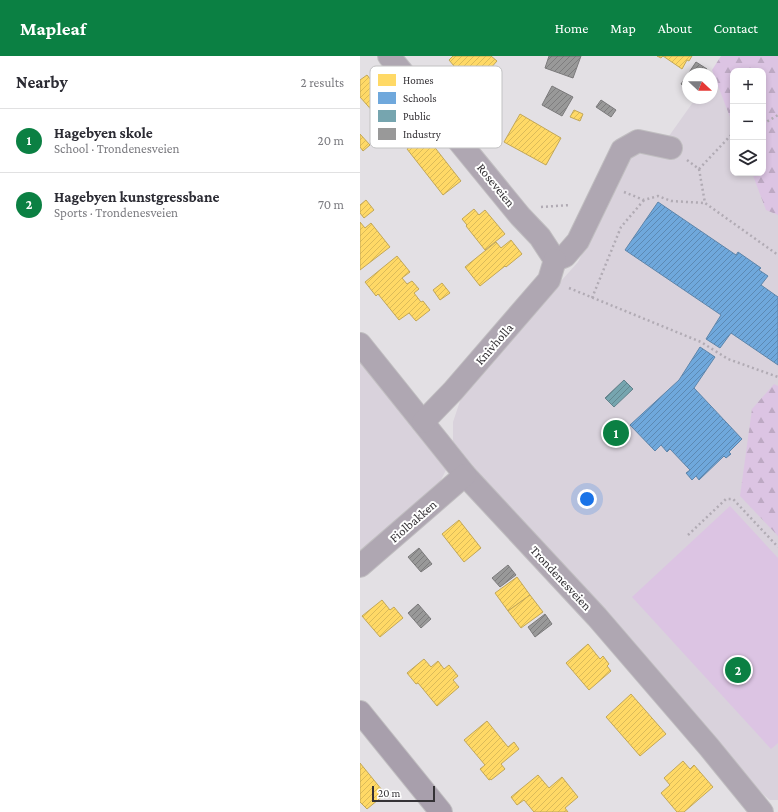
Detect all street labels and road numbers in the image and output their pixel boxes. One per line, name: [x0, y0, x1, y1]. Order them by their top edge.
street label: Roseveien: [474, 160, 518, 210]
street label: Knivholla: [472, 320, 516, 368]
street label: Fiolbakken: [386, 497, 440, 545]
street label: Trondenesveien: [527, 543, 595, 613]

